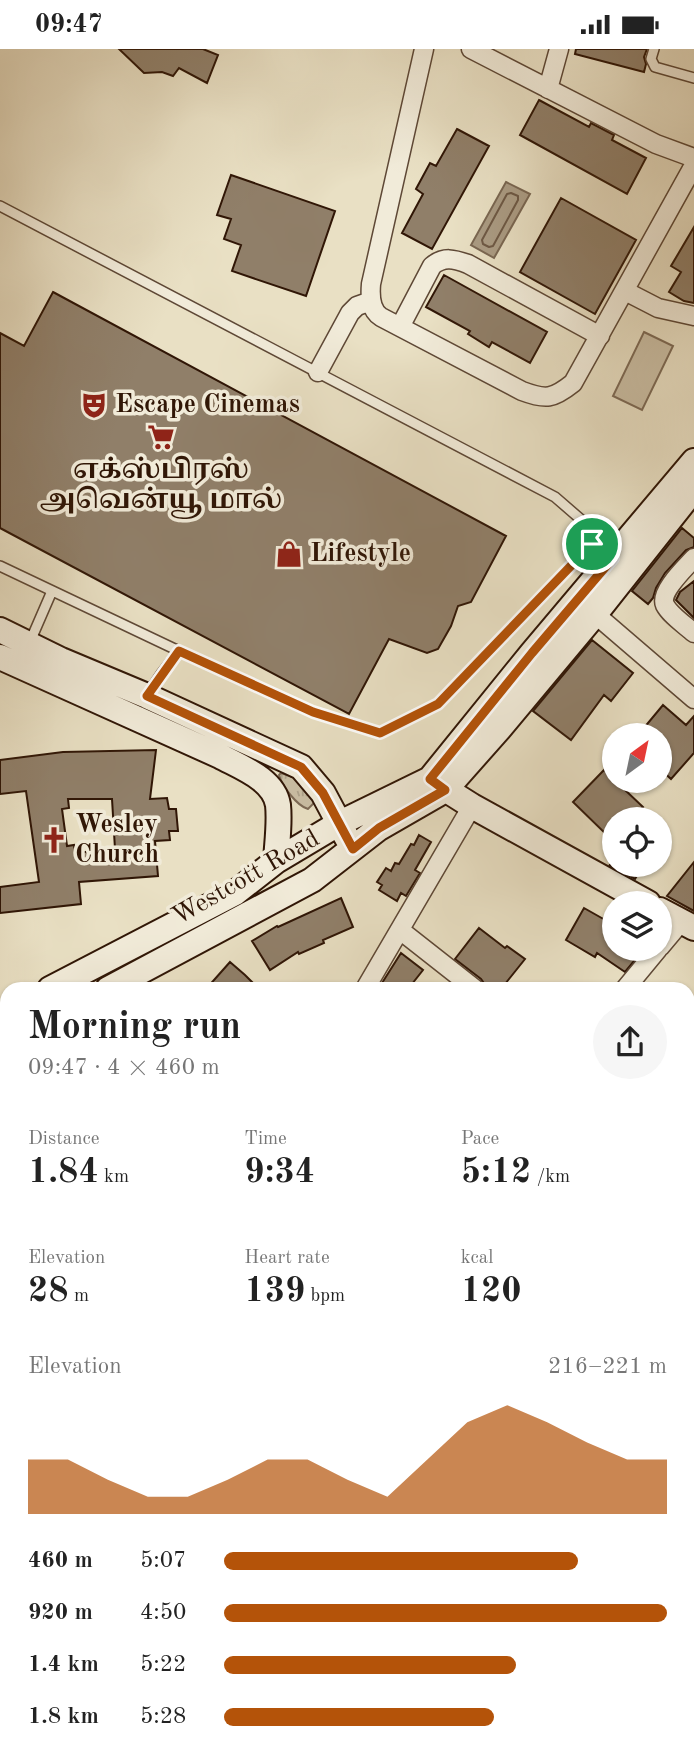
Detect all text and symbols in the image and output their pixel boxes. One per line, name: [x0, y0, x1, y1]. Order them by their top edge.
text: 09:47: [35, 12, 103, 38]
theatre icon: Escape Cinemas: [79, 390, 109, 420]
place label: Escape Cinemas: [115, 392, 300, 418]
supermarket icon: எக்ஸ்பிரஸ் அவென்யூ மால்: [146, 422, 176, 452]
place label: எக்ஸ்பிரஸ் அவென்யூ மால்: [40, 455, 282, 519]
pin: [562, 514, 622, 574]
icon: arrive: [573, 525, 611, 563]
shop icon: Lifestyle: [274, 539, 304, 569]
place label: Lifestyle: [310, 541, 411, 567]
north arrow: [602, 723, 672, 793]
map controls: [602, 723, 672, 961]
button: locate: [602, 807, 672, 877]
place label: Wesley Church: [75, 812, 159, 868]
church icon: Wesley Church: [39, 825, 69, 855]
street label: Westcott Road: [168, 825, 324, 931]
button: layers: [602, 891, 672, 961]
button: share: [593, 1005, 667, 1079]
text: Morning run: [28, 1009, 241, 1047]
text: 09:47 · 4 × 460 m: [28, 1056, 220, 1079]
text: Distance: [28, 1130, 100, 1149]
text: Time: [244, 1130, 287, 1149]
text: Pace: [461, 1130, 499, 1149]
text: 1.84: [28, 1155, 99, 1190]
text: 9:34: [244, 1155, 315, 1190]
text: 5:12: [461, 1155, 531, 1190]
text: km: [99, 1168, 129, 1187]
text: /km: [531, 1168, 570, 1187]
text: Elevation: [28, 1249, 105, 1268]
text: Heart rate: [244, 1249, 330, 1268]
text: kcal: [461, 1249, 493, 1268]
text: 28: [28, 1274, 69, 1309]
text: 139: [244, 1274, 305, 1309]
text: 120: [461, 1274, 522, 1309]
text: m: [69, 1287, 89, 1306]
text: bpm: [305, 1287, 345, 1306]
text: Elevation: [28, 1355, 122, 1378]
text: 216–221 m: [548, 1355, 667, 1378]
text: 460 m: [28, 1549, 93, 1572]
text: 5:07: [140, 1549, 186, 1572]
text: 920 m: [28, 1601, 93, 1624]
text: 4:50: [140, 1601, 186, 1624]
text: 1.4 km: [28, 1653, 99, 1676]
text: 5:22: [140, 1653, 186, 1676]
text: 1.8 km: [28, 1705, 99, 1728]
text: 5:28: [140, 1705, 186, 1728]

